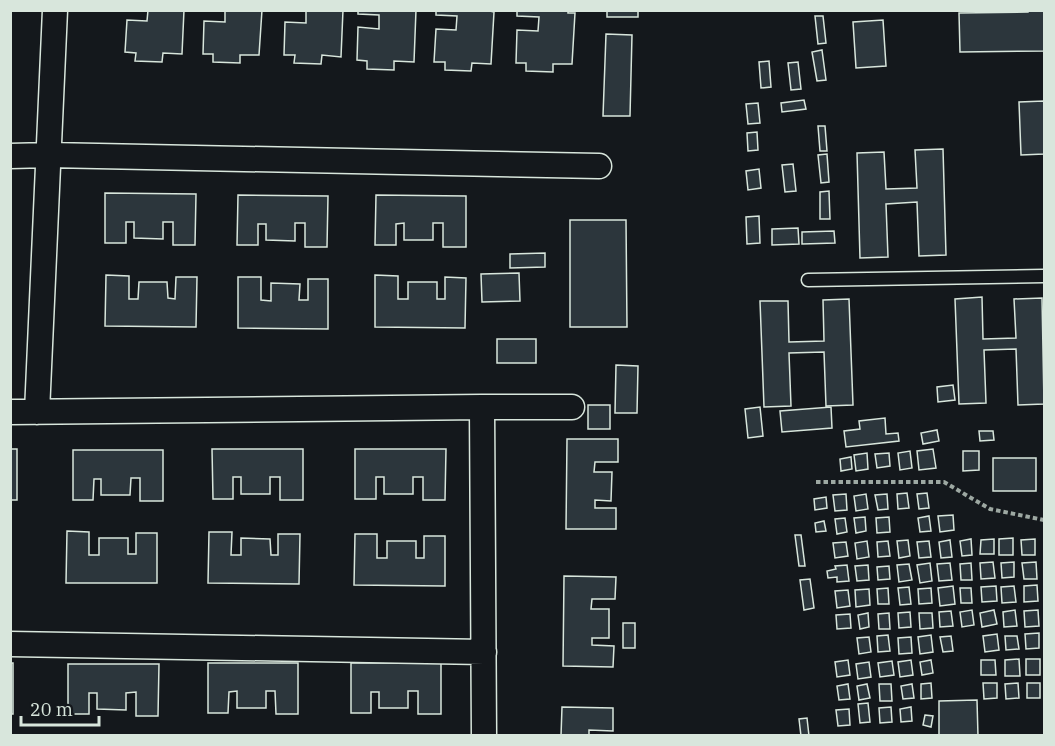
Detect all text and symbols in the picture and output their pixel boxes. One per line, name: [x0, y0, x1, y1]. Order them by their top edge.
scale bar: [21, 689, 99, 727]
text: 20 m: [30, 698, 73, 721]

